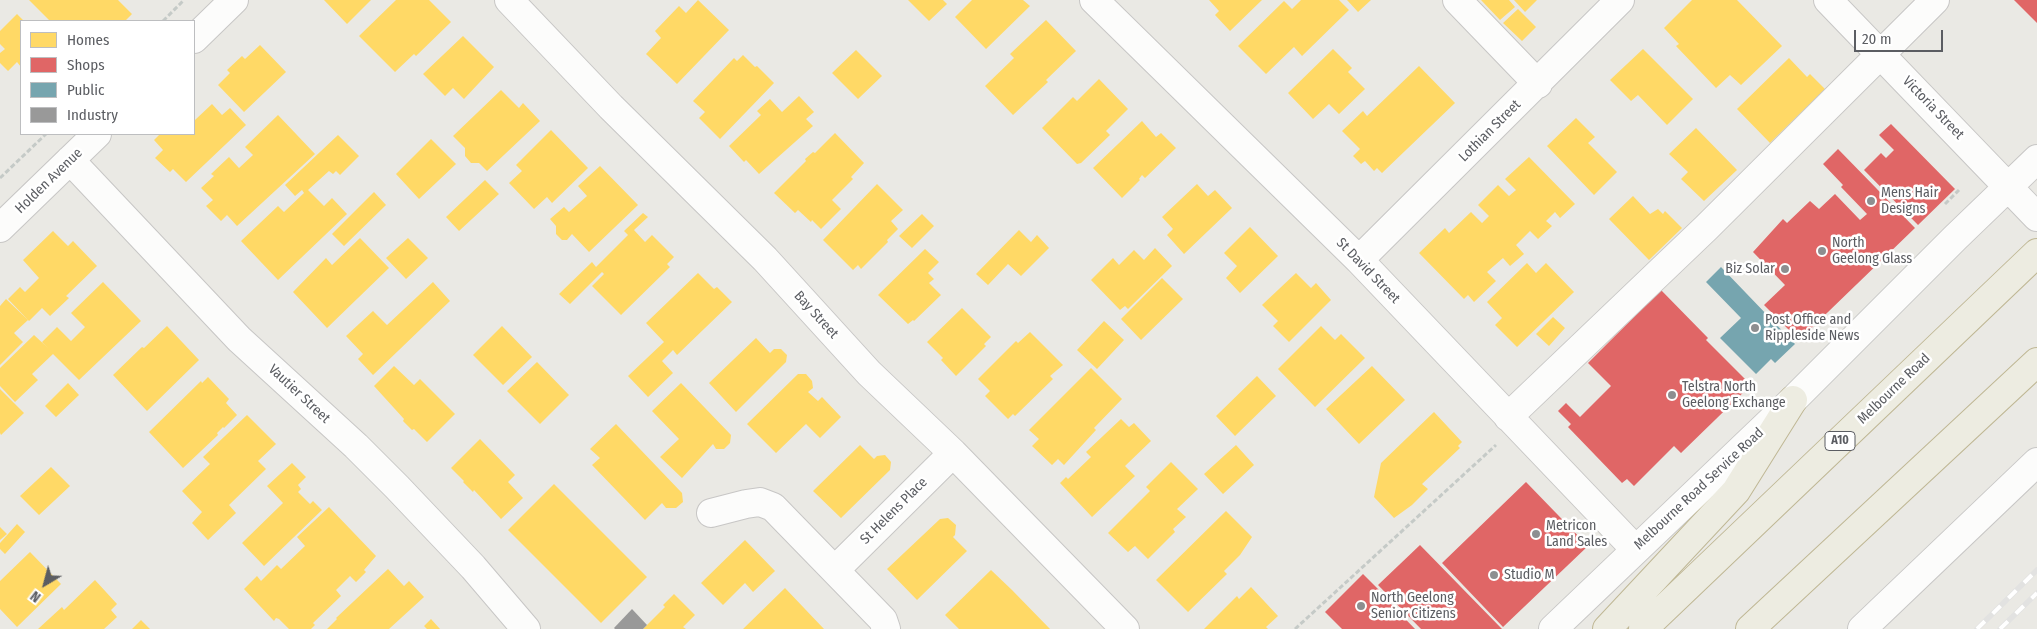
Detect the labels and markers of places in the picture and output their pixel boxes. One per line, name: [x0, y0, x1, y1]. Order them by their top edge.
place label: Mens Hair Designs: [1881, 185, 1938, 218]
marker: Mens Hair Designs: [1865, 195, 1877, 207]
place label: North Geelong Glass: [1832, 235, 1912, 268]
marker: North Geelong Glass: [1816, 245, 1828, 257]
place label: Biz Solar: [1725, 261, 1775, 277]
marker: Biz Solar: [1779, 263, 1791, 275]
place label: Post Office and Rippleside News: [1765, 312, 1859, 344]
marker: Post Office and Rippleside News: [1749, 322, 1761, 334]
place label: Telstra North Geelong Exchange: [1682, 379, 1786, 412]
marker: Telstra North Geelong Exchange: [1666, 389, 1678, 401]
place label: Metricon Land Sales: [1546, 518, 1607, 550]
marker: Metricon Land Sales: [1530, 528, 1542, 540]
place label: Studio M: [1504, 567, 1554, 583]
marker: Studio M: [1488, 569, 1500, 581]
place label: North Geelong Senior Citizens: [1371, 590, 1456, 622]
marker: North Geelong Senior Citizens: [1355, 600, 1367, 612]

